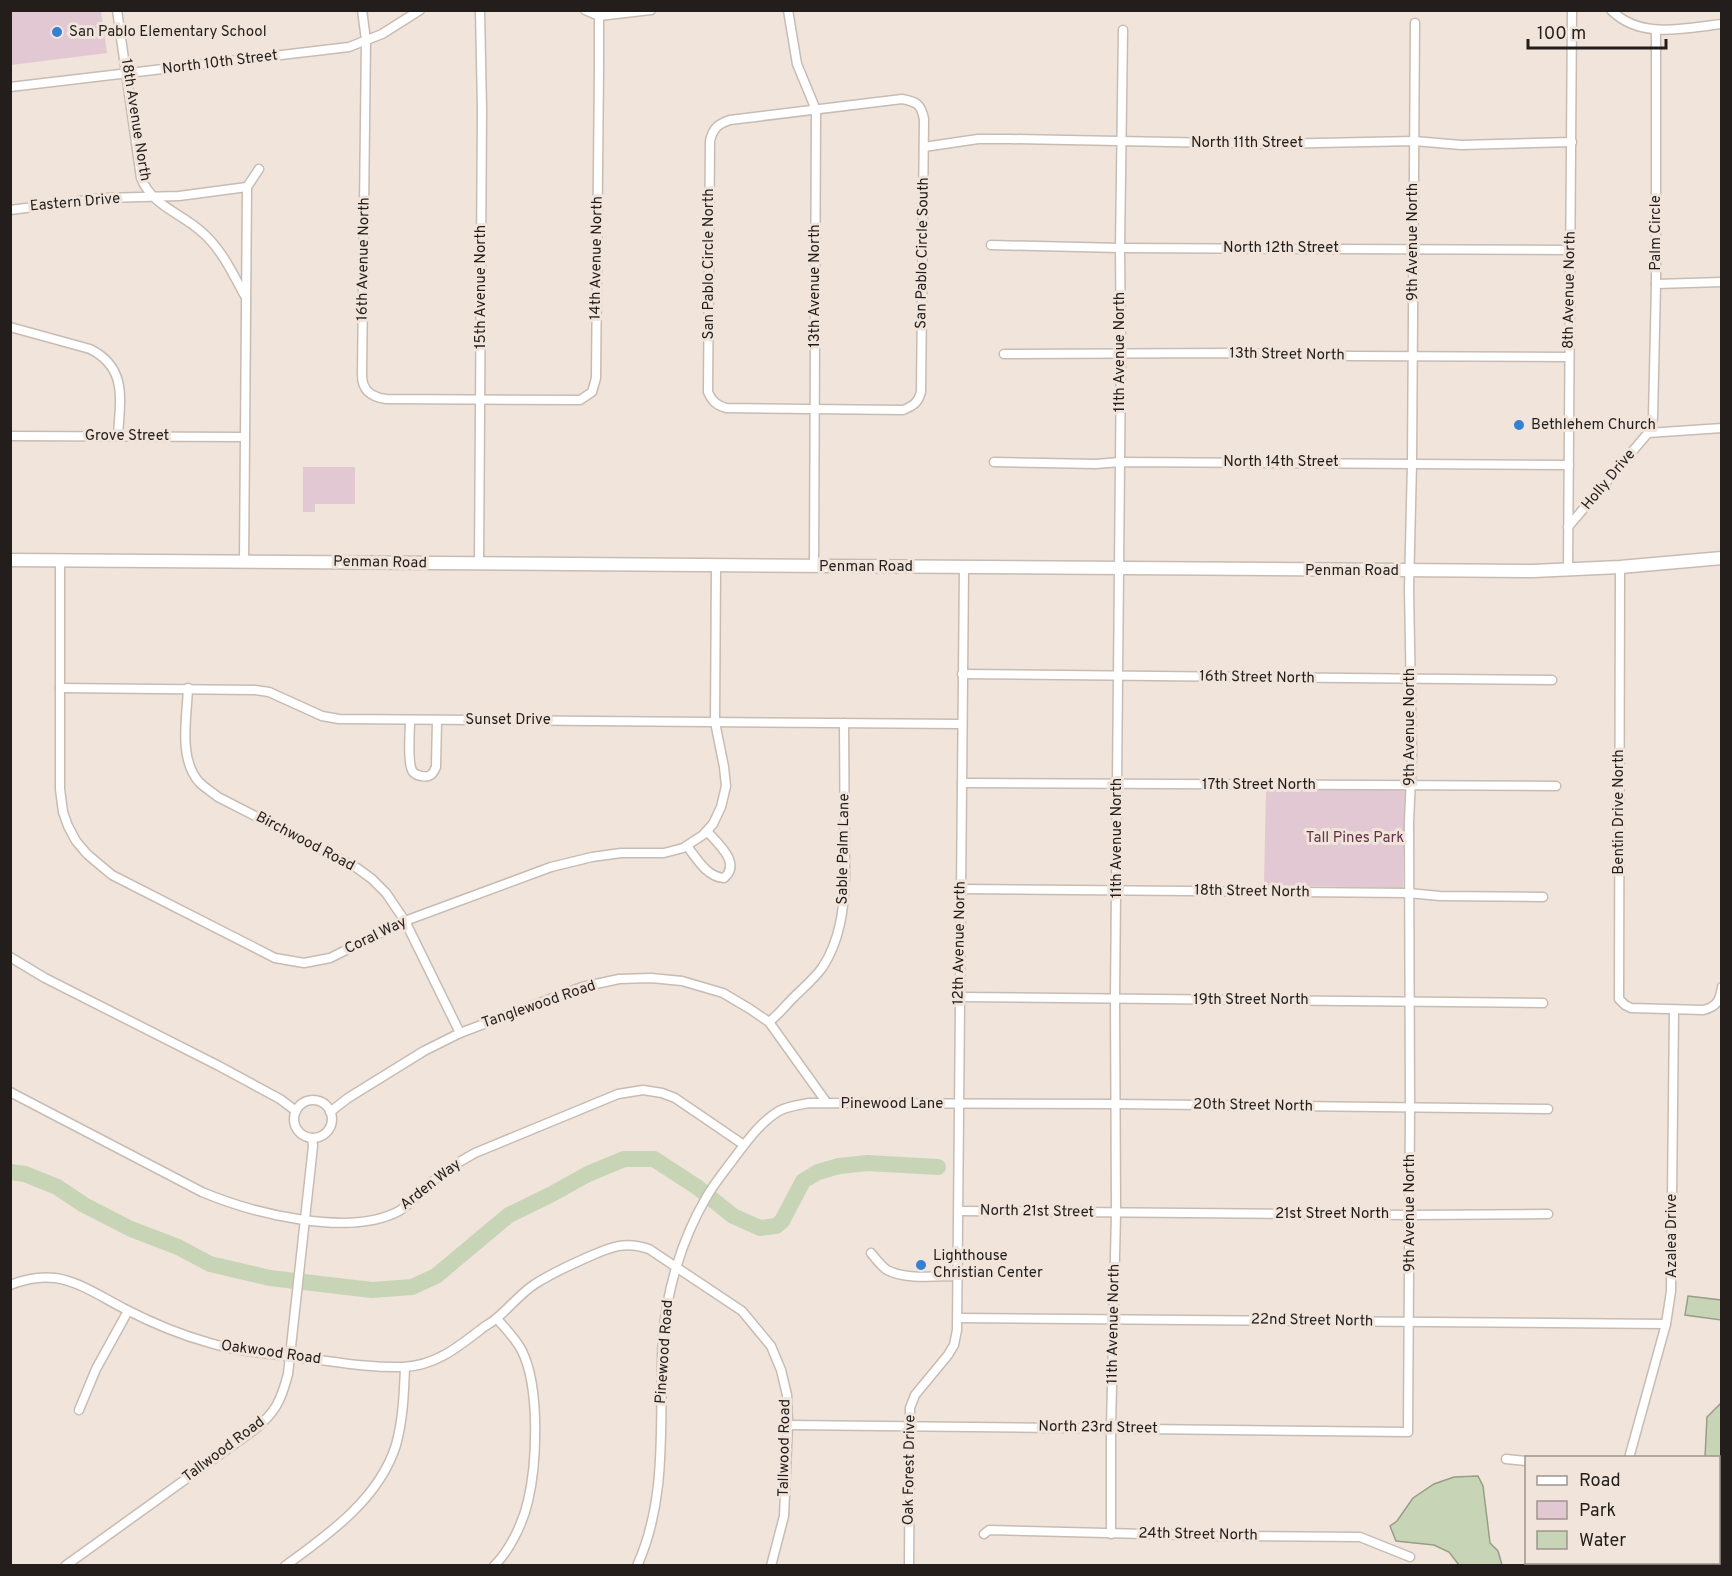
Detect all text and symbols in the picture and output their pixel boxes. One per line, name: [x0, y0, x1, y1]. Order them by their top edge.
scale bar: [1528, 12, 1666, 50]
place label: San Pablo Elementary School: [69, 23, 267, 42]
text: 100 m: [1537, 23, 1586, 46]
marker: San Pablo Elementary School: [50, 25, 64, 39]
street label: North 10th Street: [161, 46, 279, 80]
street label: 18th Avenue North: [116, 57, 154, 183]
street label: North 11th Street: [1191, 134, 1303, 153]
street label: San Pablo Circle South: [912, 177, 934, 329]
street label: 9th Avenue North: [1404, 183, 1423, 301]
street label: San Pablo Circle North: [700, 188, 719, 340]
street label: Eastern Drive: [29, 190, 121, 216]
street label: Palm Circle: [1647, 195, 1666, 271]
street label: 14th Avenue North: [586, 196, 608, 320]
street label: 16th Avenue North: [353, 197, 375, 321]
street label: 13th Avenue North: [806, 224, 825, 348]
street label: 15th Avenue North: [472, 225, 491, 349]
street label: 8th Avenue North: [1559, 231, 1581, 349]
street label: North 12th Street: [1223, 239, 1339, 258]
street label: 11th Avenue North: [1111, 292, 1130, 412]
street label: 13th Street North: [1229, 344, 1345, 366]
place label: Bethlehem Church: [1531, 416, 1656, 435]
marker: Bethlehem Church: [1512, 418, 1526, 432]
street label: Grove Street: [85, 427, 169, 446]
street label: Holly Drive: [1578, 446, 1640, 514]
street label: North 14th Street: [1223, 453, 1339, 472]
street label: Penman Road: [333, 553, 427, 573]
street label: Penman Road: [819, 558, 913, 577]
street label: Penman Road: [1305, 562, 1399, 581]
street label: 16th Street North: [1199, 667, 1315, 689]
street label: 9th Avenue North: [1401, 668, 1420, 786]
street label: Sunset Drive: [465, 711, 551, 730]
street label: Bentin Drive North: [1610, 749, 1629, 875]
street label: 17th Street North: [1202, 776, 1316, 795]
street label: 11th Avenue North: [1108, 778, 1127, 898]
street label: Sable Palm Lane: [834, 793, 854, 905]
street label: Birchwood Road: [252, 808, 358, 876]
park label: Tall Pines Park: [1306, 829, 1404, 848]
street label: 12th Avenue North: [949, 881, 971, 1005]
street label: 18th Street North: [1194, 881, 1310, 903]
street label: Coral Way: [342, 913, 410, 959]
street label: Tanglewood Road: [480, 977, 598, 1033]
street label: 19th Street North: [1193, 991, 1309, 1010]
street label: Pinewood Lane: [841, 1095, 943, 1114]
street label: 20th Street North: [1193, 1095, 1313, 1117]
street label: 9th Avenue North: [1401, 1154, 1420, 1272]
street label: Arden Way: [397, 1155, 465, 1215]
street label: Azalea Drive: [1663, 1194, 1682, 1278]
street label: North 21st Street: [980, 1202, 1094, 1222]
street label: 21st Street North: [1275, 1205, 1389, 1224]
place label: Lighthouse Christian Center: [933, 1247, 1043, 1283]
marker: Lighthouse Christian Center: [914, 1258, 928, 1272]
street label: 11th Avenue North: [1103, 1264, 1125, 1384]
street label: Pinewood Road: [652, 1299, 678, 1405]
street label: 22nd Street North: [1251, 1310, 1373, 1332]
street label: Oakwood Road: [220, 1337, 322, 1369]
street label: Tallwood Road: [775, 1399, 795, 1497]
street label: Tallwood Road: [179, 1413, 269, 1487]
street label: Oak Forest Drive: [900, 1415, 920, 1525]
street label: North 23rd Street: [1038, 1417, 1158, 1439]
legend: [1525, 1456, 1720, 1564]
text: Road: [1579, 1470, 1621, 1493]
text: Park: [1579, 1500, 1616, 1523]
street label: 24th Street North: [1138, 1524, 1258, 1546]
text: Water: [1579, 1530, 1626, 1553]

